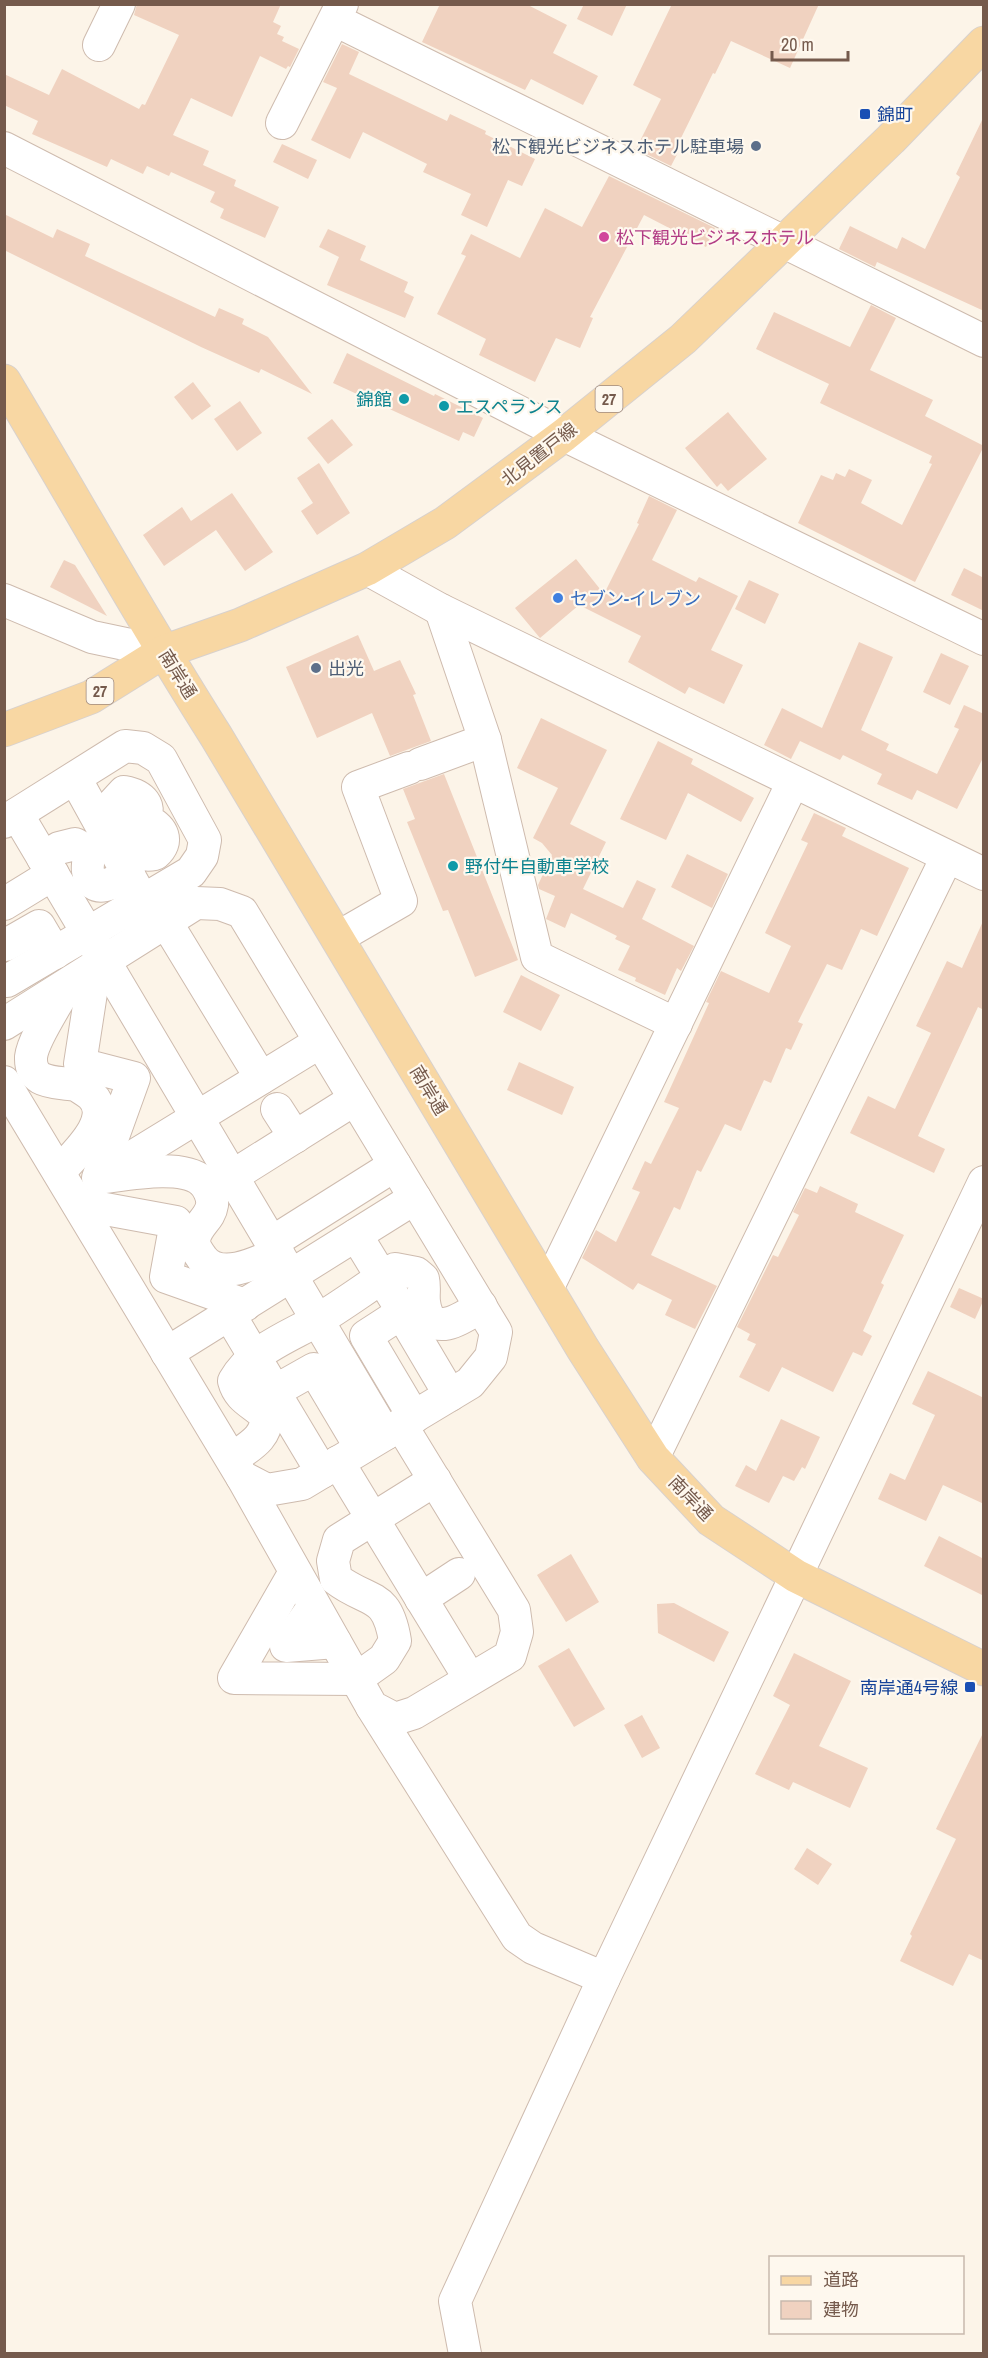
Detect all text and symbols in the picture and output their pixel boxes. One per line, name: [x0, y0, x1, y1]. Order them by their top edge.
scale bar: [772, 24, 848, 62]
text: 20 m: [781, 32, 814, 57]
place label: 錦町: [877, 102, 913, 127]
marker: 錦町: [858, 107, 872, 121]
place label: 松下観光ビジネスホテル駐車場: [492, 134, 744, 159]
marker: 松下観光ビジネスホテル駐車場: [749, 139, 763, 153]
place label: 松下観光ビジネスホテル: [616, 225, 814, 250]
marker: 松下観光ビジネスホテル: [597, 230, 611, 244]
road number: 27: [596, 386, 622, 412]
place label: 錦館: [356, 387, 392, 412]
marker: 錦館: [397, 392, 411, 406]
place label: エスペランス: [456, 394, 562, 419]
marker: エスペランス: [437, 399, 451, 413]
street label: 北見置戸線: [496, 416, 582, 492]
place label: セブン-イレブン: [570, 586, 701, 611]
marker: セブン-イレブン: [551, 591, 565, 605]
street label: 南岸通: [153, 644, 203, 704]
place label: 出光: [328, 656, 364, 681]
marker: 出光: [309, 661, 323, 675]
road number: 27: [86, 678, 114, 704]
place label: 野付牛自動車学校: [465, 854, 609, 879]
marker: 野付牛自動車学校: [446, 859, 460, 873]
street label: 南岸通: [404, 1060, 454, 1120]
street label: 南岸通: [663, 1470, 719, 1526]
place label: 南岸通4号線: [860, 1675, 958, 1700]
marker: 南岸通4号線: [963, 1680, 977, 1694]
legend: [769, 2256, 964, 2334]
text: 道路: [823, 2267, 859, 2292]
text: 建物: [823, 2297, 859, 2322]

